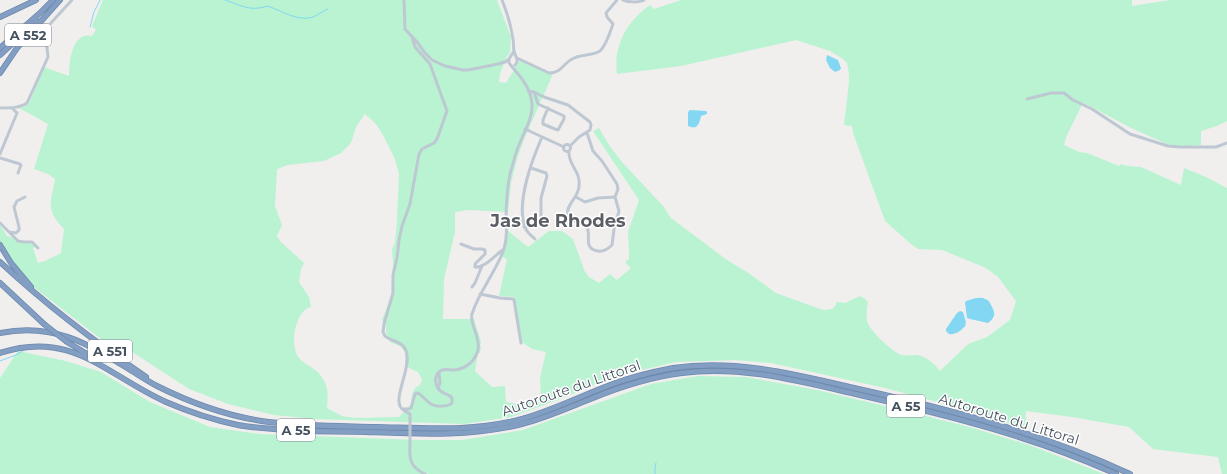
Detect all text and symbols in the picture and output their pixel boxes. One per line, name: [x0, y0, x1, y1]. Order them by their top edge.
road number: A 552: [5, 24, 51, 46]
district label: Jas de Rhodes: [489, 210, 626, 232]
road number: A 551: [88, 340, 132, 362]
street label: Autoroute du Littoral: [499, 356, 643, 420]
street label: Autoroute du Littoral: [937, 389, 1081, 449]
road number: A 55: [887, 395, 925, 417]
road number: A 55: [277, 419, 315, 441]

